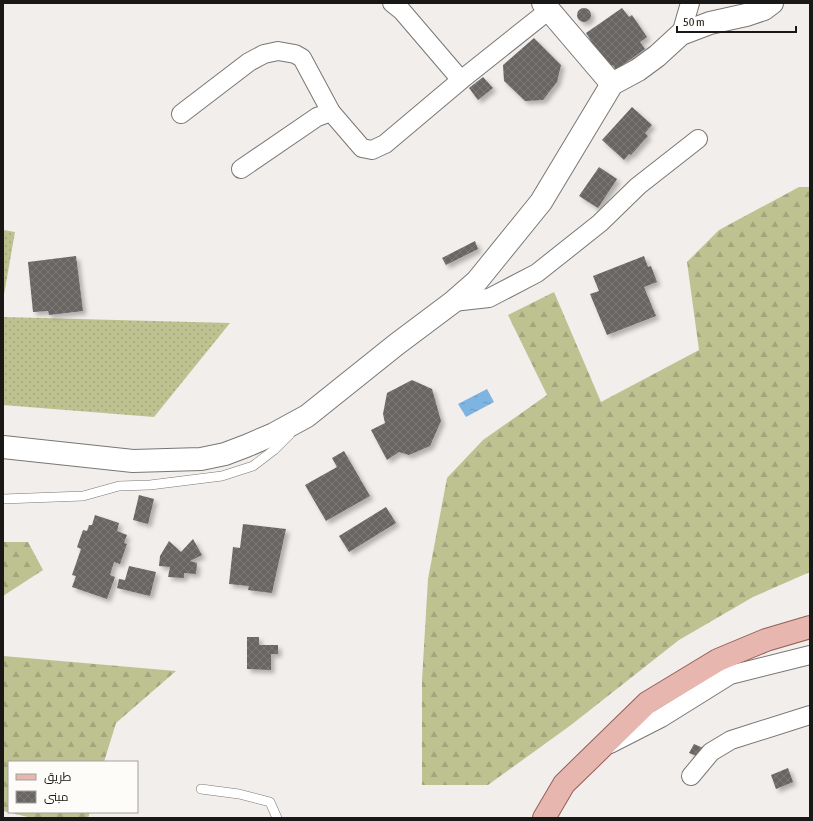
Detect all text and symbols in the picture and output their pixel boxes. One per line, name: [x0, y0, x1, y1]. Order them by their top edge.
scale bar: [677, 8, 796, 34]
text: 50 m: [683, 15, 705, 29]
legend: [8, 761, 138, 813]
text: طريق: [44, 770, 72, 784]
text: مبنى: [44, 790, 69, 804]

